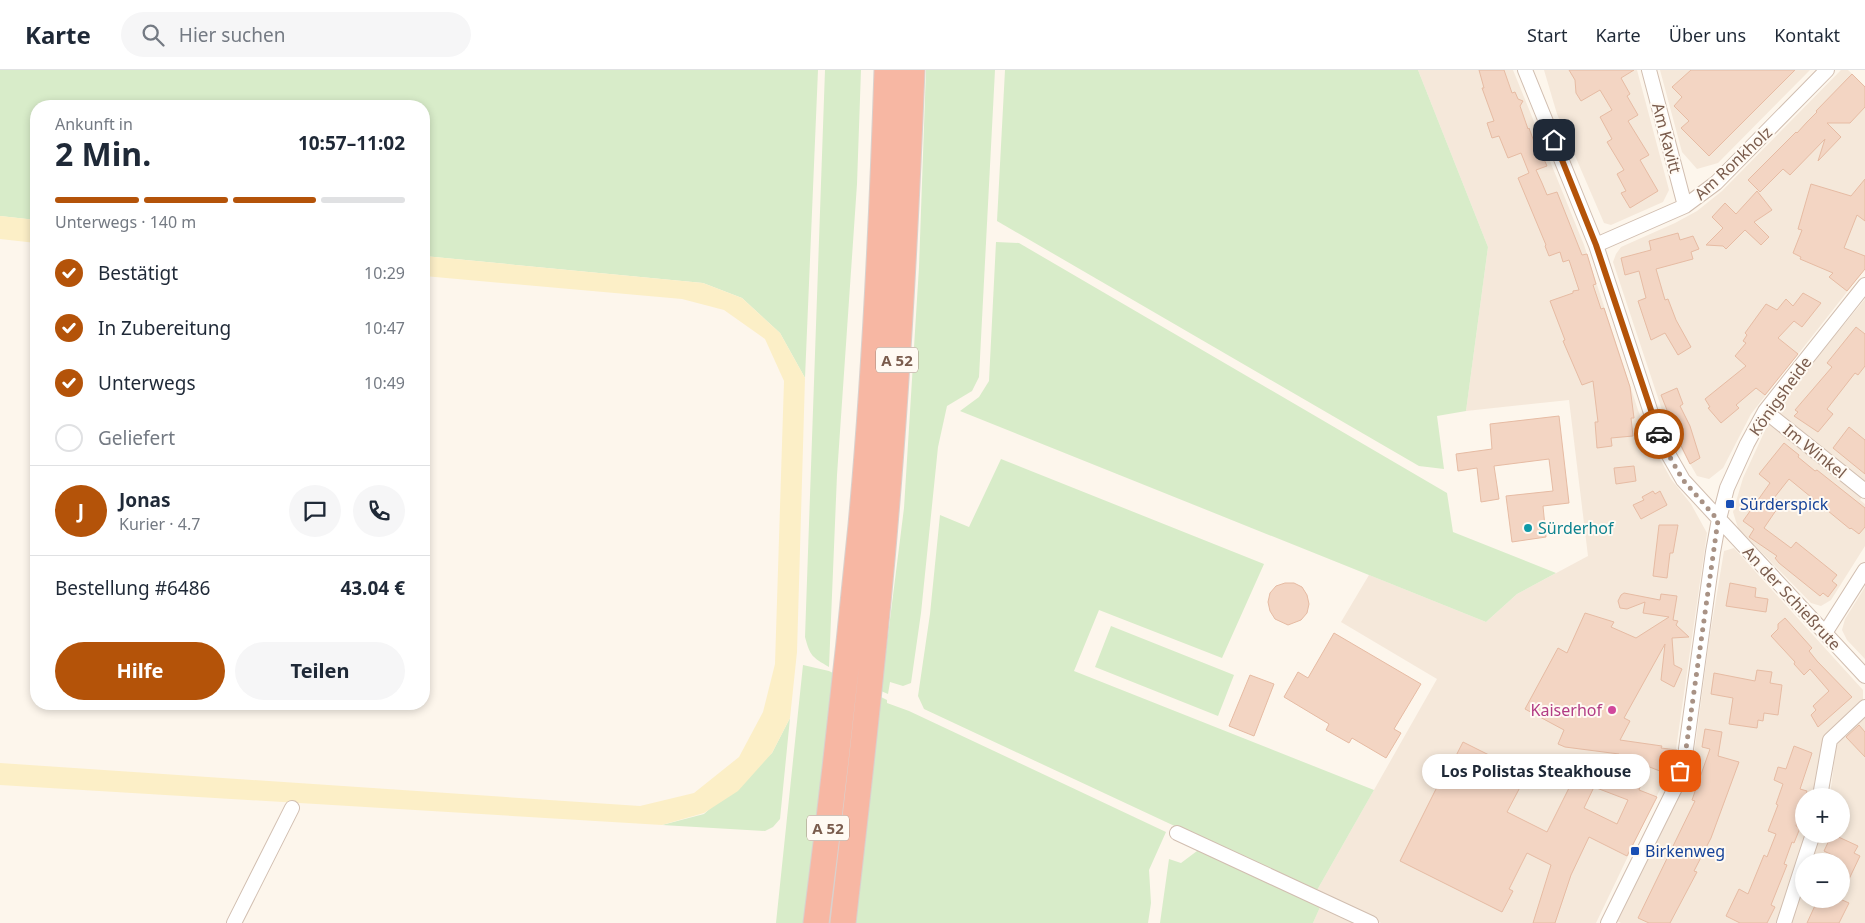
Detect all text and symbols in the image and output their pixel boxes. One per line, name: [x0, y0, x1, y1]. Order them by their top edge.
search box: [121, 12, 471, 57]
text: Karte: [25, 18, 91, 51]
icon: search: [139, 21, 167, 49]
text: Hier suchen: [179, 22, 285, 48]
text: Start: [1527, 23, 1567, 47]
text: Karte: [1595, 23, 1641, 47]
text: Über uns: [1669, 23, 1746, 47]
text: Kontakt: [1774, 23, 1840, 47]
street label: Am Kavitt: [1647, 100, 1687, 176]
text: Ankunft in: [55, 113, 133, 135]
pin: [1533, 119, 1575, 161]
street label: Am Ronkholz: [1689, 121, 1777, 205]
icon: home: [1540, 126, 1568, 154]
text: 10:57–11:02: [298, 130, 405, 156]
text: 2 Min.: [55, 132, 151, 175]
text: Unterwegs · 140 m: [55, 211, 196, 233]
icon: check: [55, 259, 83, 287]
text: Bestätigt: [98, 260, 178, 286]
text: 10:29: [364, 262, 405, 284]
icon: check: [55, 314, 83, 342]
text: In Zubereitung: [98, 315, 231, 341]
text: 10:47: [364, 317, 405, 339]
road number: A 52: [876, 348, 918, 372]
street label: Königsheide: [1744, 352, 1816, 440]
icon: check: [55, 369, 83, 397]
text: Unterwegs: [98, 370, 196, 396]
text: 10:49: [364, 372, 405, 394]
courier: [1634, 409, 1684, 459]
street label: Im Winkel: [1779, 419, 1851, 483]
icon: car: [1645, 420, 1673, 448]
text: Geliefert: [98, 425, 175, 451]
button: chat: [289, 485, 341, 537]
button: phone: [353, 485, 405, 537]
text: Jonas: [119, 487, 170, 513]
place label: Sürderspick: [1740, 493, 1829, 515]
text: J: [78, 498, 84, 524]
marker: Sürderspick: [1724, 498, 1736, 510]
text: Kurier · 4.7: [119, 513, 200, 535]
place label: Sürderhof: [1538, 517, 1615, 539]
marker: Sürderhof: [1522, 522, 1534, 534]
street label: An der Schießrute: [1738, 541, 1846, 655]
text: Bestellung #6486: [55, 575, 210, 601]
text: 43.04 €: [340, 575, 405, 601]
button: Hilfe: [55, 642, 225, 700]
button: Teilen: [235, 642, 405, 700]
place label: Kaiserhof: [1531, 699, 1603, 721]
marker: Kaiserhof: [1606, 704, 1618, 716]
pin: [1659, 750, 1701, 792]
callout: Los Polistas Steakhouse: [1422, 754, 1650, 788]
icon: bag: [1666, 757, 1694, 785]
text: Los Polistas Steakhouse: [1441, 760, 1631, 782]
map controls: [1795, 788, 1850, 908]
button: +: [1795, 788, 1850, 843]
road number: A 52: [807, 816, 849, 840]
place label: Birkenweg: [1645, 840, 1725, 862]
marker: Birkenweg: [1629, 845, 1641, 857]
button: −: [1795, 853, 1850, 908]

